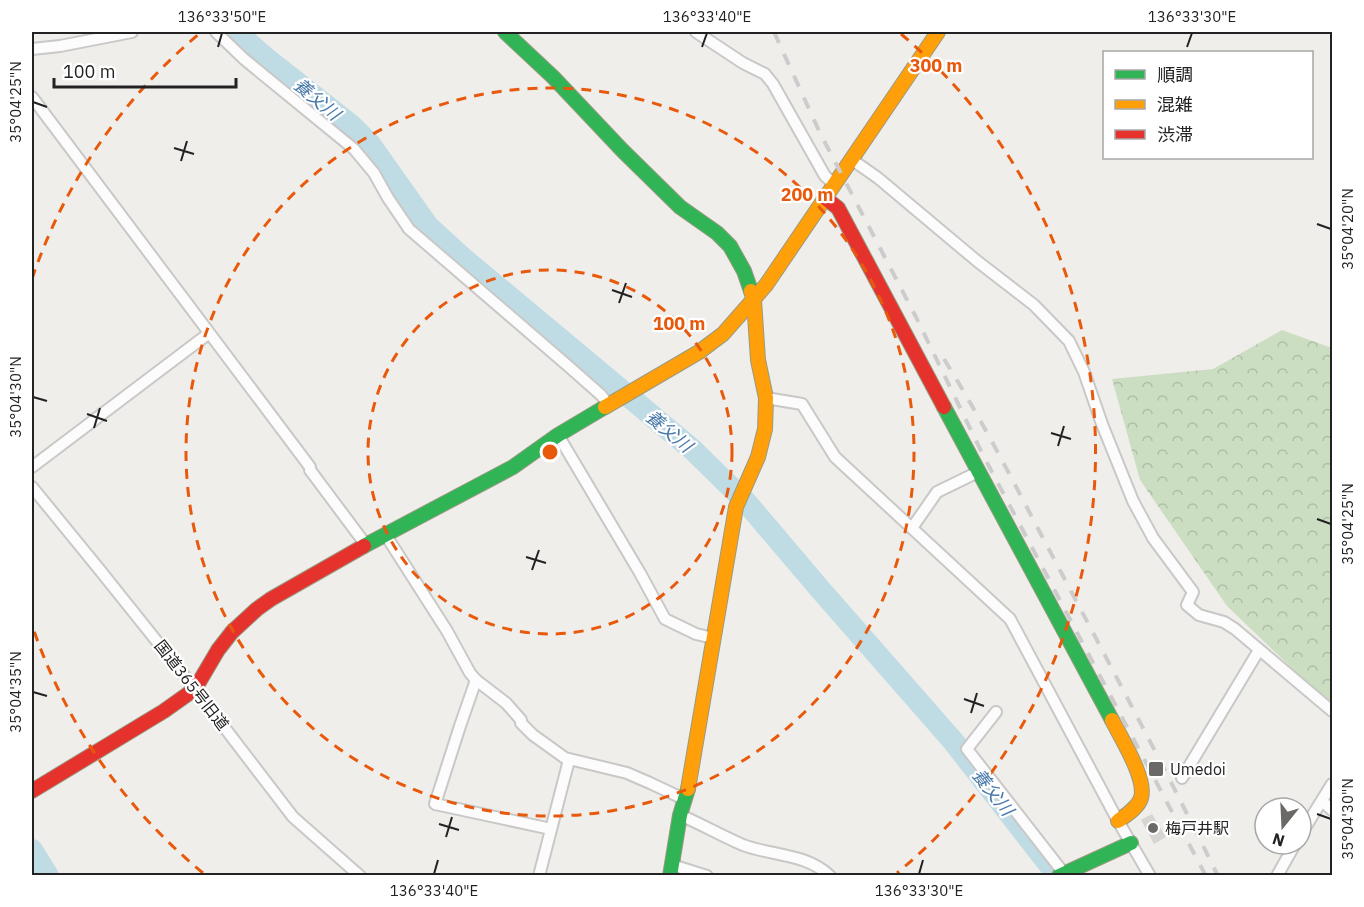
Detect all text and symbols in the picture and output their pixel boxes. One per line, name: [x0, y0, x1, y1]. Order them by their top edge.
text: 136°33'50"E: [178, 7, 266, 26]
text: 136°33'40"E: [663, 7, 751, 26]
text: 136°33'30"E: [1148, 7, 1236, 26]
scale bar: [54, 51, 236, 89]
legend: [1103, 51, 1313, 159]
text: 300 m: [910, 54, 962, 77]
text: 100 m: [63, 60, 115, 83]
text: 35°04'25"N: [6, 61, 25, 143]
text: 順調: [1157, 63, 1193, 86]
water label: 養父川: [289, 73, 347, 126]
text: 混雑: [1157, 93, 1193, 116]
text: 渋滞: [1157, 123, 1193, 146]
text: 200 m: [781, 183, 833, 206]
text: 35°04'20"N: [1338, 188, 1357, 270]
text: 100 m: [653, 312, 705, 335]
text: 35°04'30"N: [6, 356, 25, 438]
water label: 養父川: [641, 405, 699, 458]
centre of rings: [540, 442, 560, 462]
text: 35°04'25"N: [1338, 483, 1357, 565]
street label: 国道365号旧道: [151, 636, 233, 734]
text: 35°04'35"N: [6, 651, 25, 733]
place label: Umedoi: [1170, 759, 1226, 779]
marker: Umedoi: [1147, 760, 1165, 778]
water label: 養父川: [967, 764, 1020, 822]
text: 35°04'30"N: [1338, 778, 1357, 860]
north arrow: [1253, 796, 1313, 856]
place label: 梅戸井駅: [1165, 818, 1229, 838]
marker: 梅戸井駅: [1146, 821, 1160, 835]
text: N: [1270, 829, 1287, 852]
text: 136°33'40"E: [390, 881, 478, 900]
text: 136°33'30"E: [875, 881, 963, 900]

